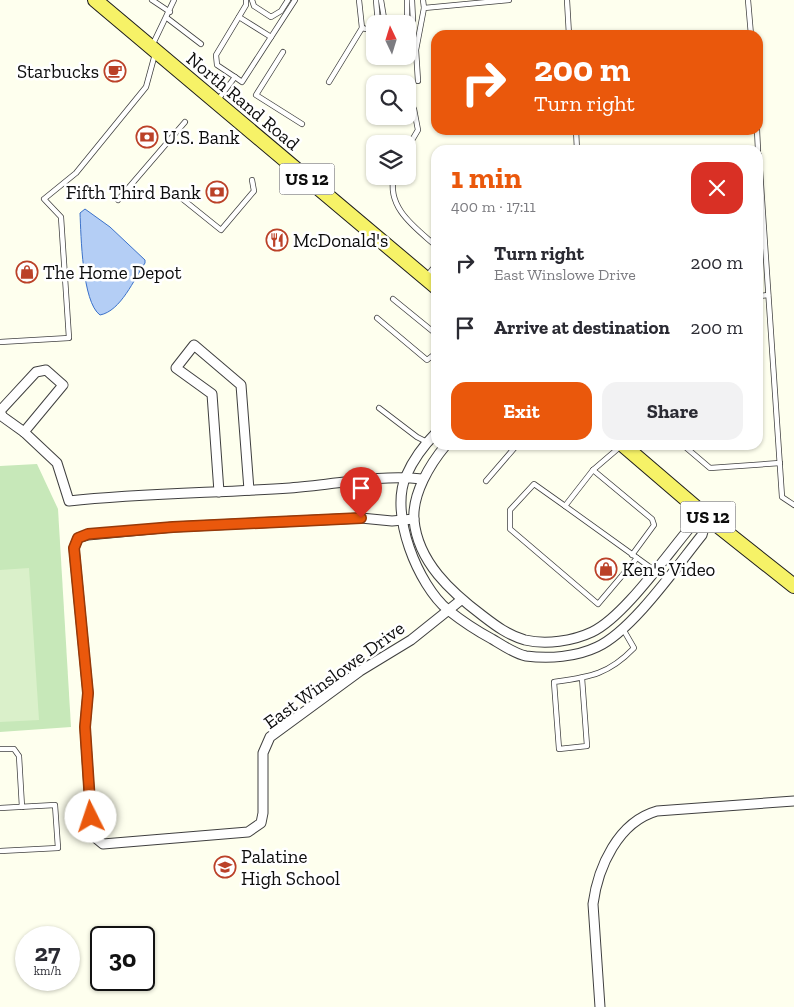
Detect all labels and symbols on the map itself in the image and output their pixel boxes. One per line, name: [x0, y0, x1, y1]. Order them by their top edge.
north arrow: [366, 15, 416, 65]
street label: North Rand Road: [182, 47, 305, 155]
cafe icon: Starbucks: [103, 59, 127, 83]
place label: Starbucks: [17, 60, 99, 83]
bank icon: U.S. Bank: [135, 125, 159, 149]
place label: U.S. Bank: [163, 126, 240, 149]
road number: US 12: [280, 163, 334, 194]
bank icon: Fifth Third Bank: [205, 180, 229, 204]
place label: Fifth Third Bank: [66, 181, 201, 204]
restaurant icon: McDonald's: [265, 228, 289, 252]
place label: McDonald's: [293, 229, 388, 252]
shop icon: The Home Depot: [15, 260, 39, 284]
place label: The Home Depot: [43, 261, 182, 284]
pin: [340, 467, 382, 518]
road number: US 12: [680, 502, 736, 532]
shop icon: Ken's Video: [594, 557, 618, 581]
place label: Ken's Video: [622, 558, 716, 581]
street label: East Winslowe Drive: [259, 616, 409, 734]
position arrow: [64, 790, 116, 842]
place label: Palatine High School: [241, 845, 340, 890]
school or university icon: Palatine High School: [213, 855, 237, 879]
speed limit sign: 30: [90, 926, 155, 991]

